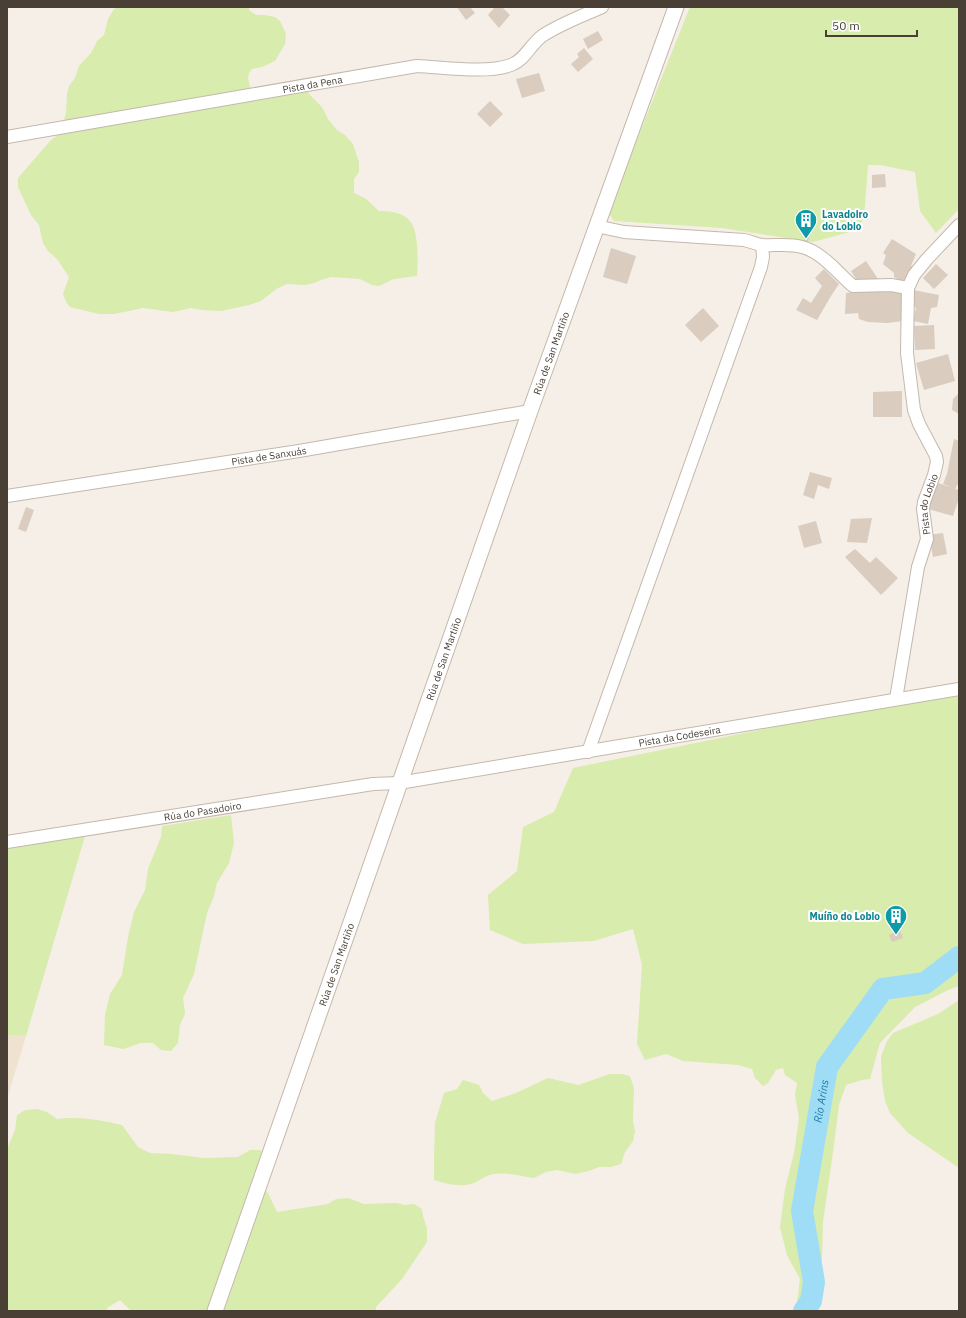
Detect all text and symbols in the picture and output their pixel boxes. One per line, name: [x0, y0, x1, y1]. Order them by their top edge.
scale bar: [826, 12, 917, 38]
text: 50 m: [832, 18, 860, 33]
street label: Pista da Pena: [282, 72, 344, 96]
building icon: Lavadoiro do Lobio: [793, 207, 819, 240]
place label: Lavadoiro do Lobio: [822, 208, 868, 233]
street label: Rúa de San Martiño: [530, 310, 572, 396]
street label: Pista de Sanxuás: [230, 443, 308, 468]
street label: Pista do Lobio: [916, 471, 941, 536]
street label: Rúa de San Martiño: [423, 615, 464, 702]
street label: Pista da Codeseira: [637, 723, 722, 749]
street label: Rúa do Pasadoiro: [163, 798, 243, 824]
building icon: Muíño do Lobio: [883, 903, 909, 936]
place label: Muíño do Lobio: [810, 910, 880, 923]
street label: Rúa de San Martiño: [316, 921, 357, 1008]
water label: Río Aríns: [810, 1078, 832, 1124]

